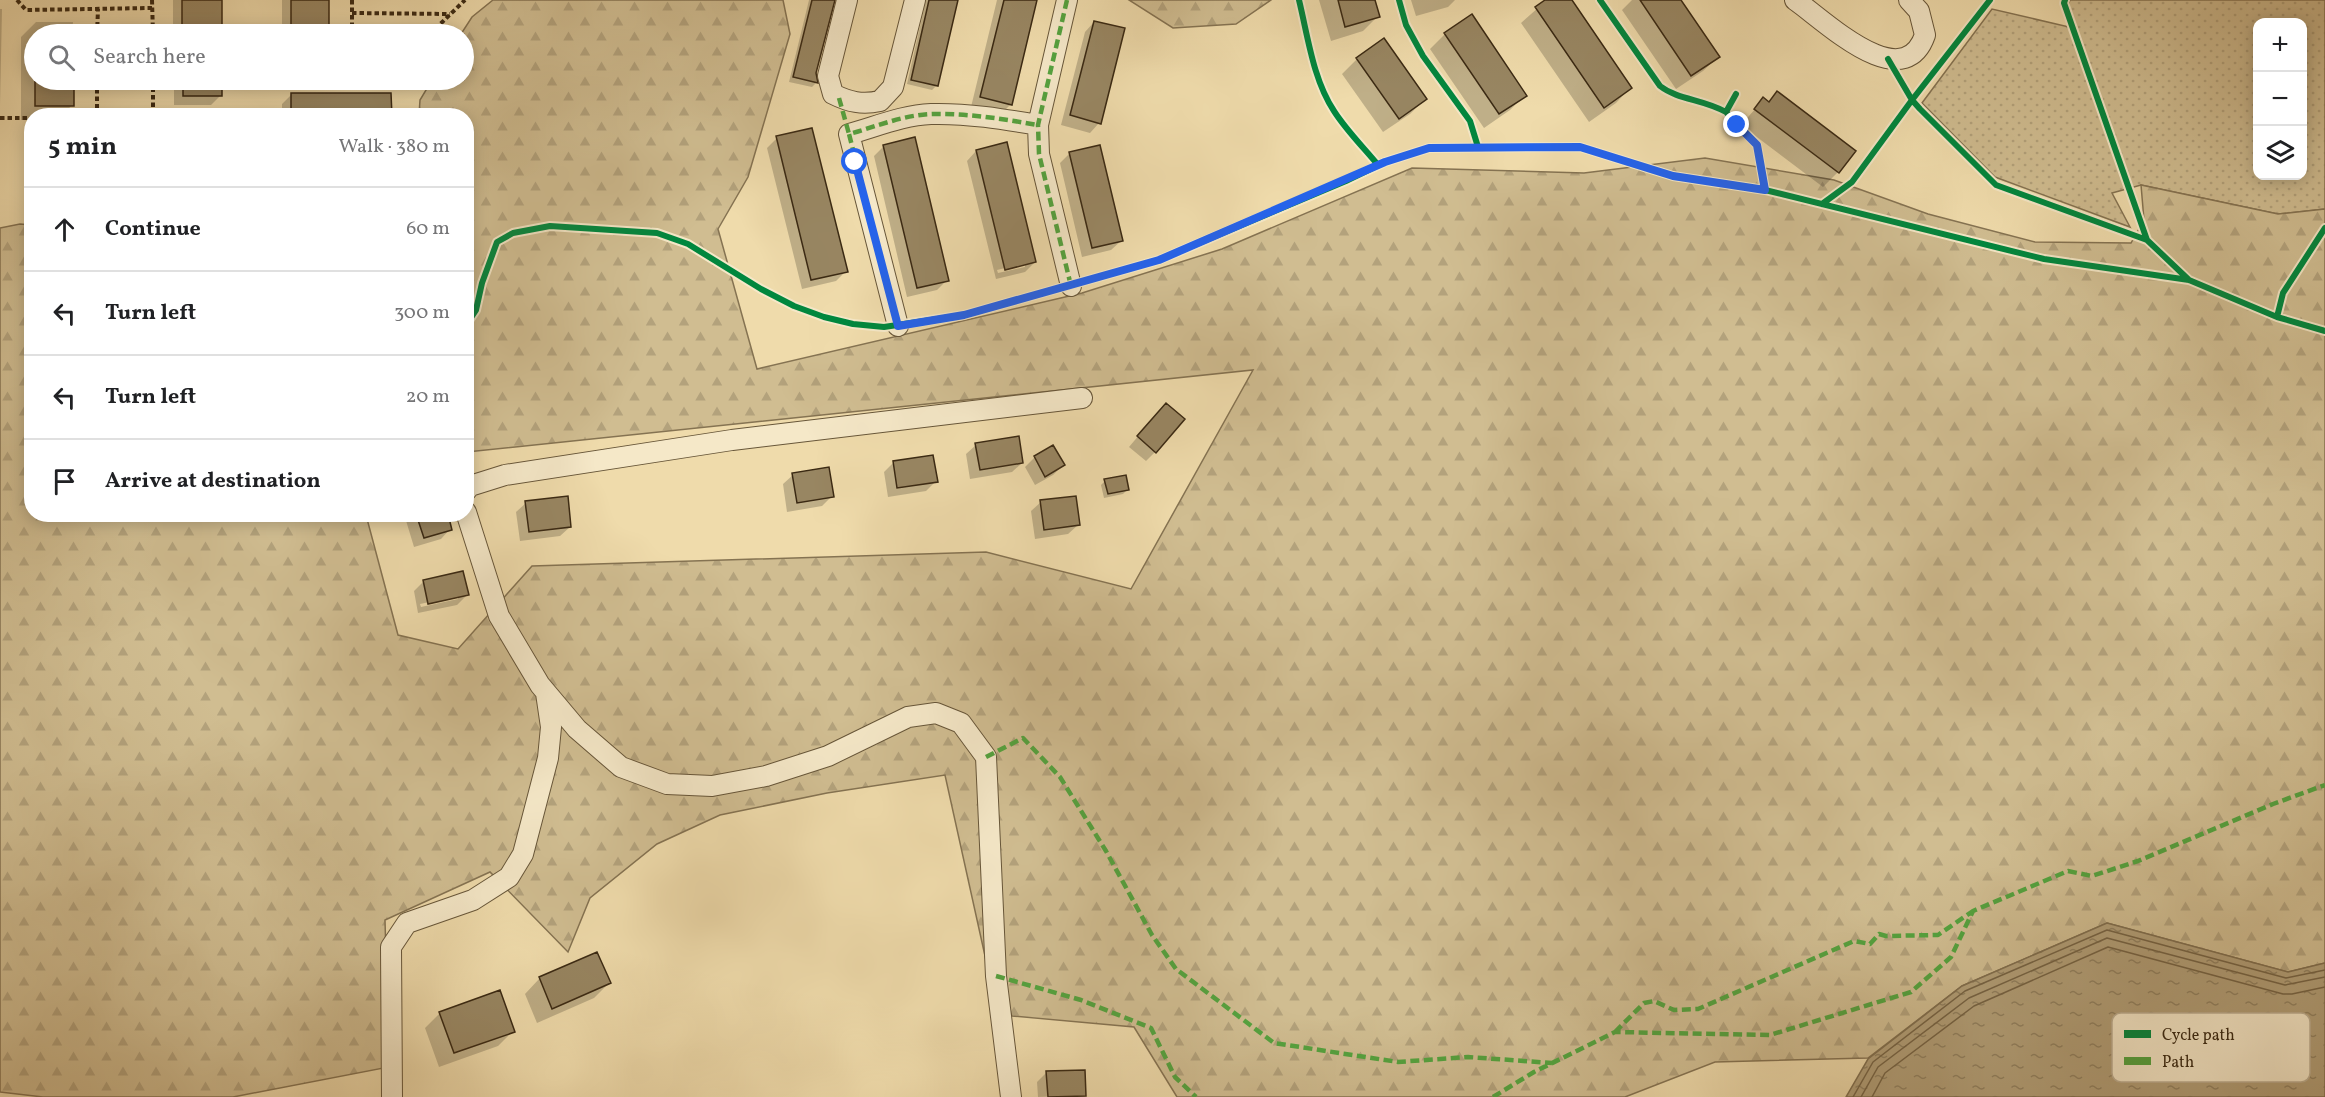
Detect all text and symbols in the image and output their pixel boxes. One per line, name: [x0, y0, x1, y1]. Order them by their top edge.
map controls: [2253, 18, 2307, 180]
button: +: [2253, 18, 2307, 72]
search box: [24, 24, 474, 90]
icon: search: [45, 41, 78, 74]
text: Search here: [93, 42, 206, 73]
button: −: [2253, 72, 2307, 126]
route end: [1723, 111, 1749, 137]
button: layers: [2253, 126, 2307, 180]
text: 5 min: [48, 129, 117, 165]
text: Walk · 380 m: [338, 133, 450, 161]
route start: [841, 148, 867, 174]
icon: ahead: [48, 213, 81, 246]
text: Continue: [105, 214, 201, 245]
text: 60 m: [406, 215, 450, 243]
icon: left: [48, 297, 81, 330]
text: Turn left: [105, 298, 196, 329]
text: 300 m: [394, 299, 450, 327]
icon: left: [48, 381, 81, 414]
text: Turn left: [105, 382, 196, 413]
text: 20 m: [406, 383, 450, 411]
icon: arrive: [48, 465, 81, 498]
text: Arrive at destination: [105, 466, 321, 497]
legend: [2112, 1013, 2310, 1082]
text: Cycle path: [2162, 1025, 2235, 1047]
text: Path: [2162, 1052, 2194, 1074]

